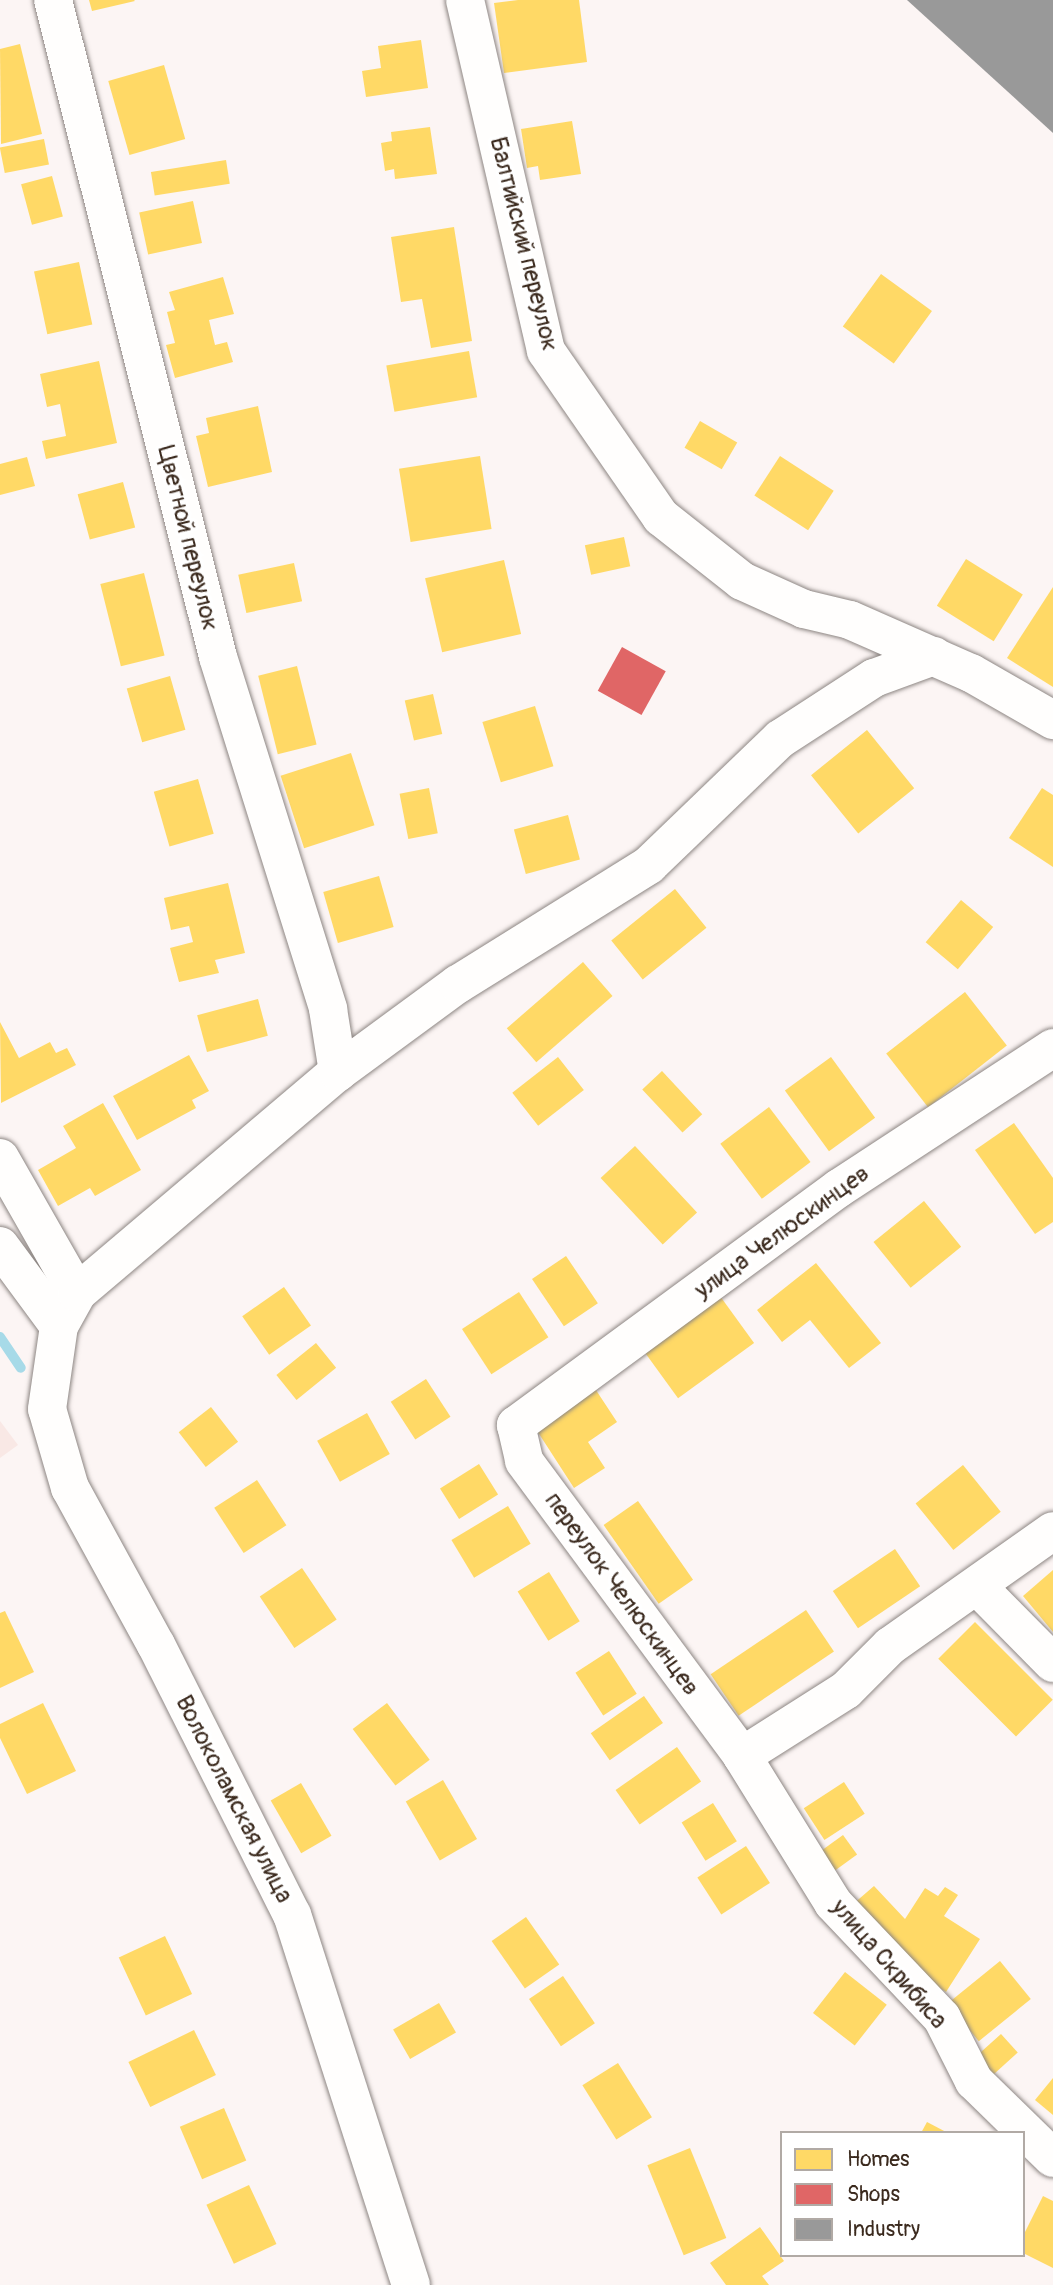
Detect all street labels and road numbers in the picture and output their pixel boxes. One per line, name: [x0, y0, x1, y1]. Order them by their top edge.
street label: Балтийский переулок: [483, 134, 565, 354]
street label: Цветной переулок: [151, 443, 225, 633]
street label: улица Челюскинцев: [689, 1159, 875, 1305]
street label: переулок Челюскинцев: [539, 1487, 705, 1701]
street label: Волоколамская улица: [169, 1691, 299, 1907]
street label: улица Скрибиса: [825, 1893, 953, 2035]

